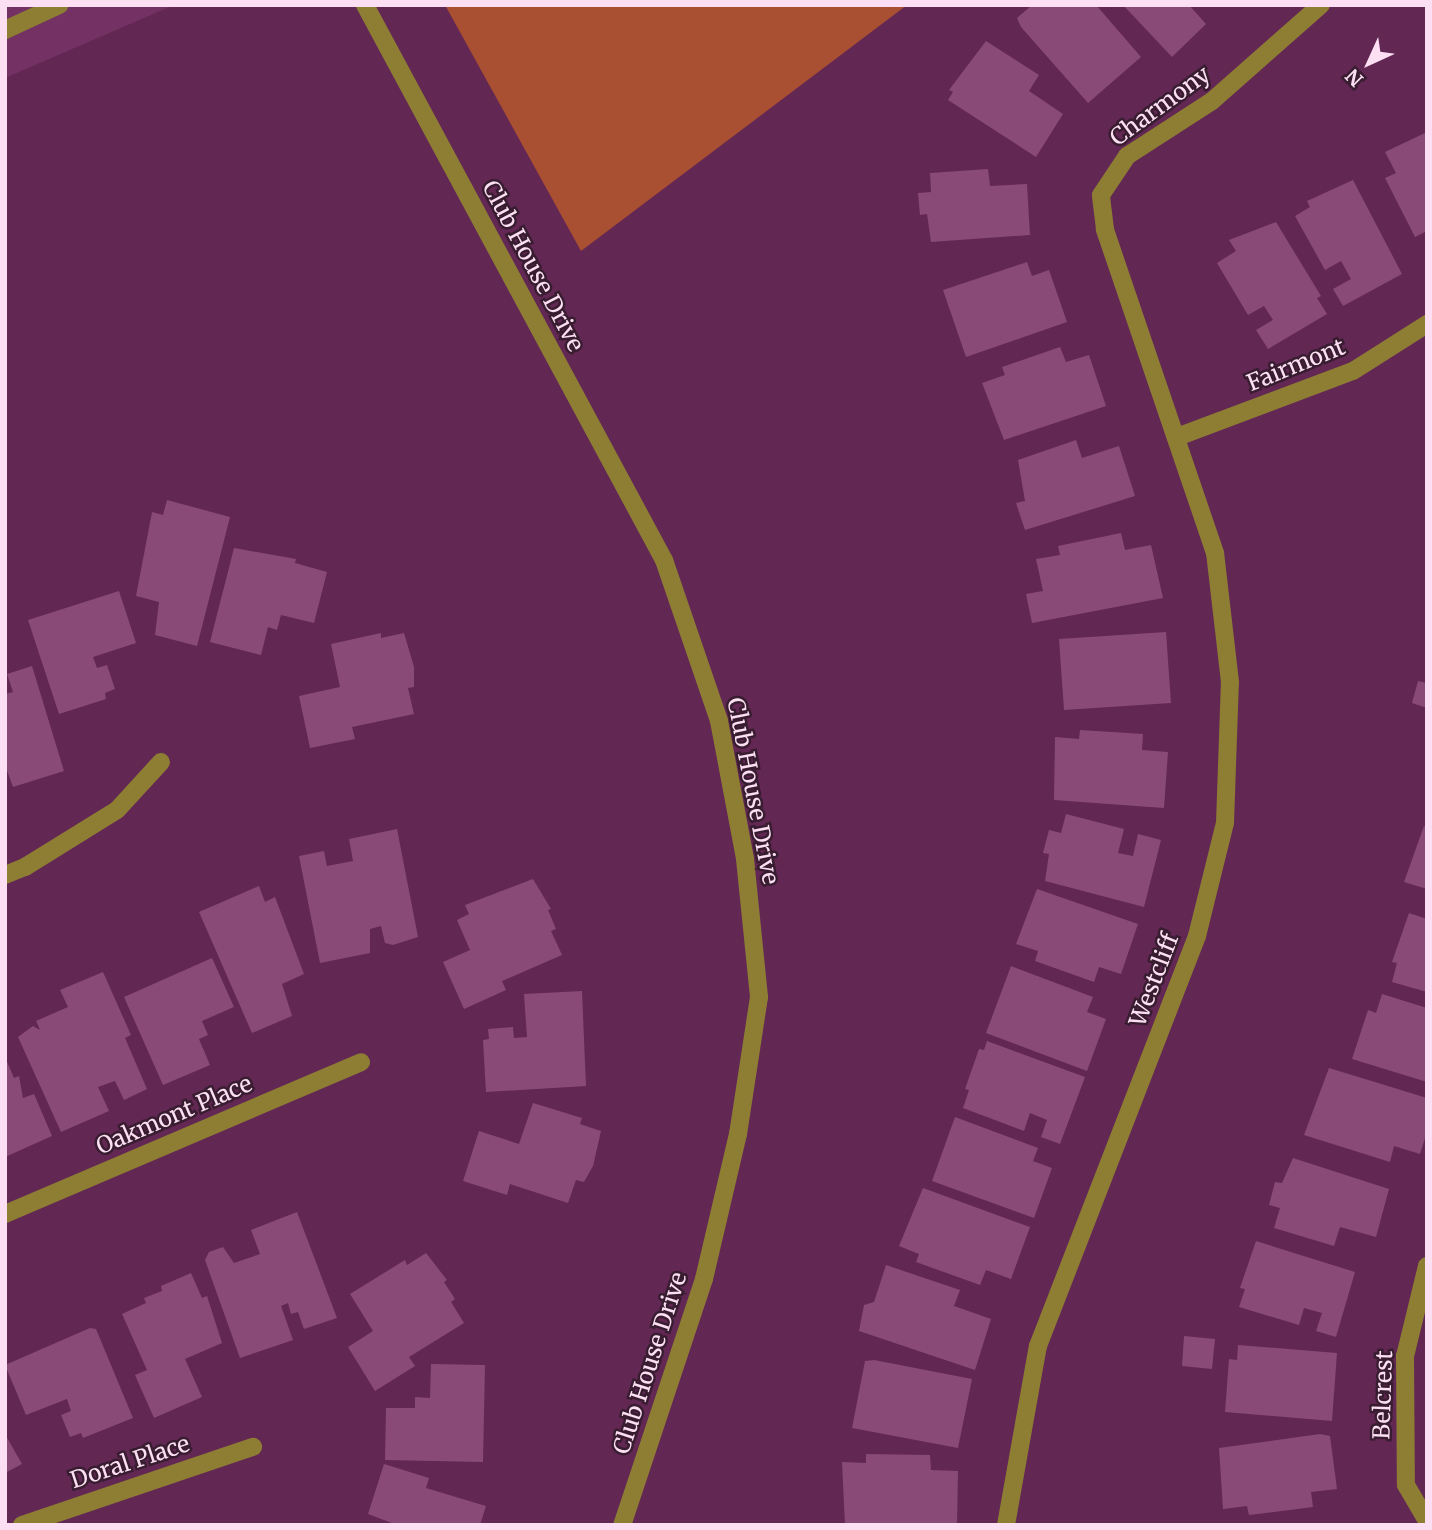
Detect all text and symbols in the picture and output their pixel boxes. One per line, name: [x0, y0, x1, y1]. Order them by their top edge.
north arrow: [1334, 28, 1404, 98]
street label: Charmony: [1105, 60, 1215, 152]
text: N: [1340, 64, 1368, 92]
street label: Club House Drive: [476, 176, 590, 356]
street label: Fairmont: [1243, 333, 1349, 397]
street label: Club House Drive: [721, 695, 785, 887]
street label: Westcliff: [1124, 930, 1184, 1030]
street label: Oakmont Place: [92, 1070, 256, 1160]
street label: Club House Drive: [608, 1269, 692, 1457]
street label: Belcrest: [1368, 1350, 1398, 1440]
street label: Doral Place: [67, 1430, 193, 1494]

